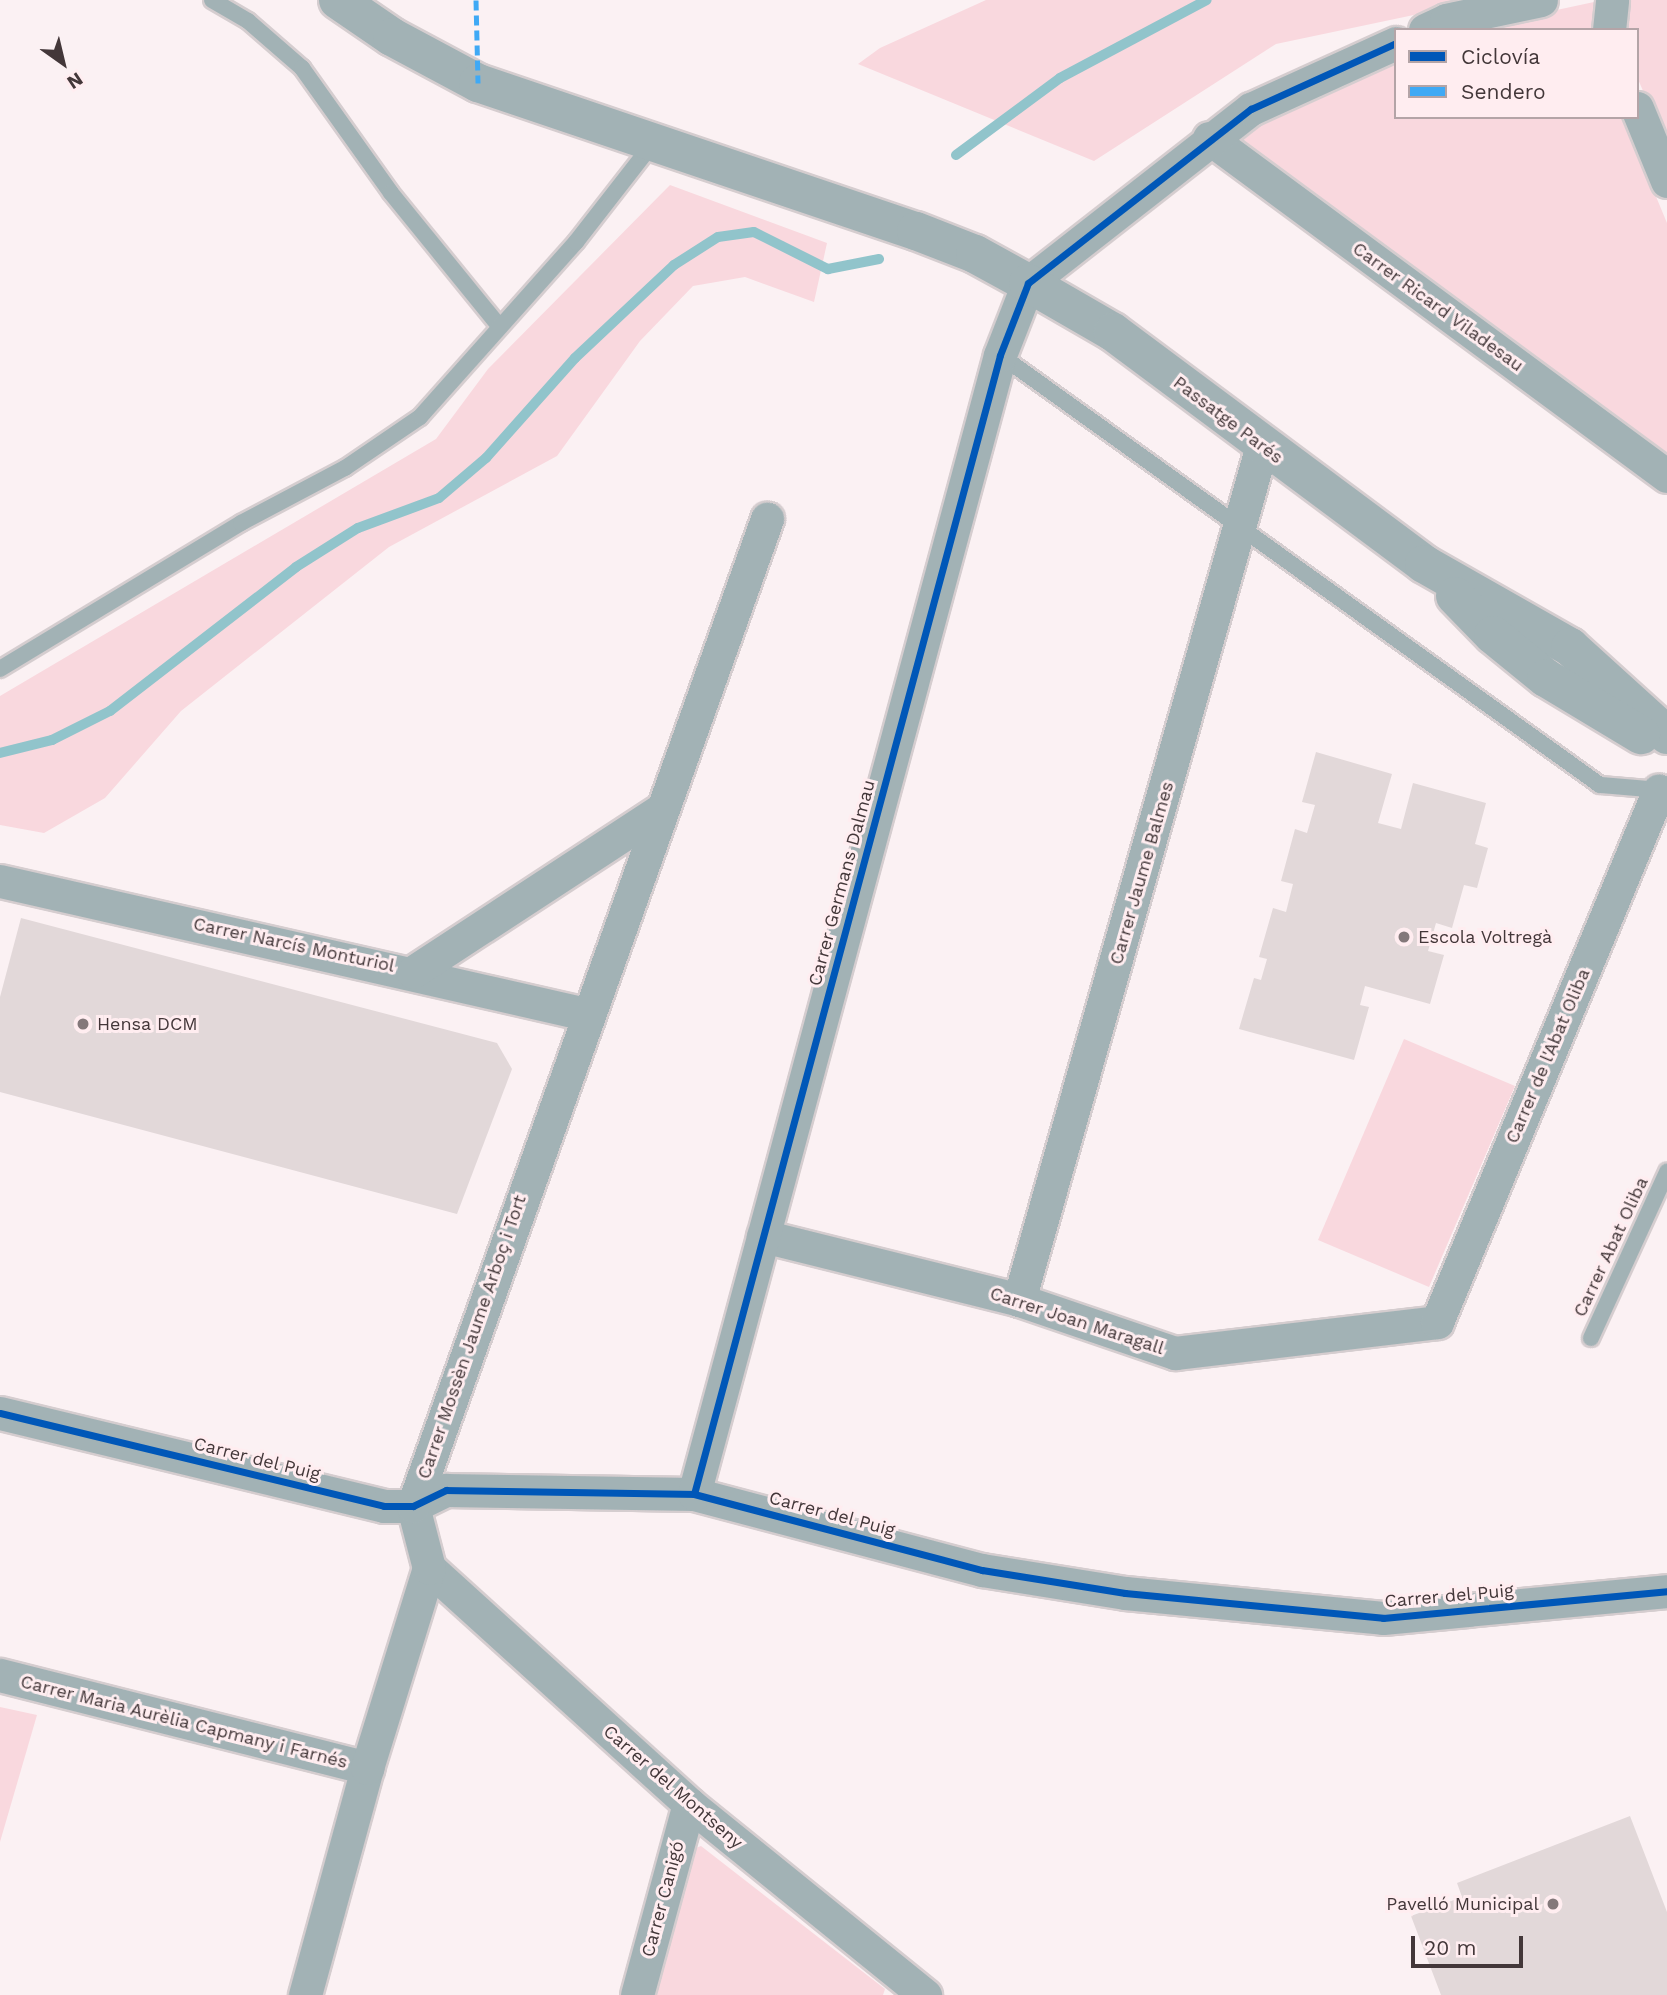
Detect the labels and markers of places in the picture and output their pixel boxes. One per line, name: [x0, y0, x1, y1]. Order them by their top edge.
place label: Escola Voltregà: [1418, 926, 1553, 948]
marker: Escola Voltregà: [1396, 929, 1412, 945]
place label: Hensa DCM: [97, 1013, 198, 1035]
marker: Hensa DCM: [75, 1016, 91, 1032]
place label: Pavelló Municipal: [1386, 1893, 1539, 1915]
marker: Pavelló Municipal: [1545, 1896, 1561, 1912]

